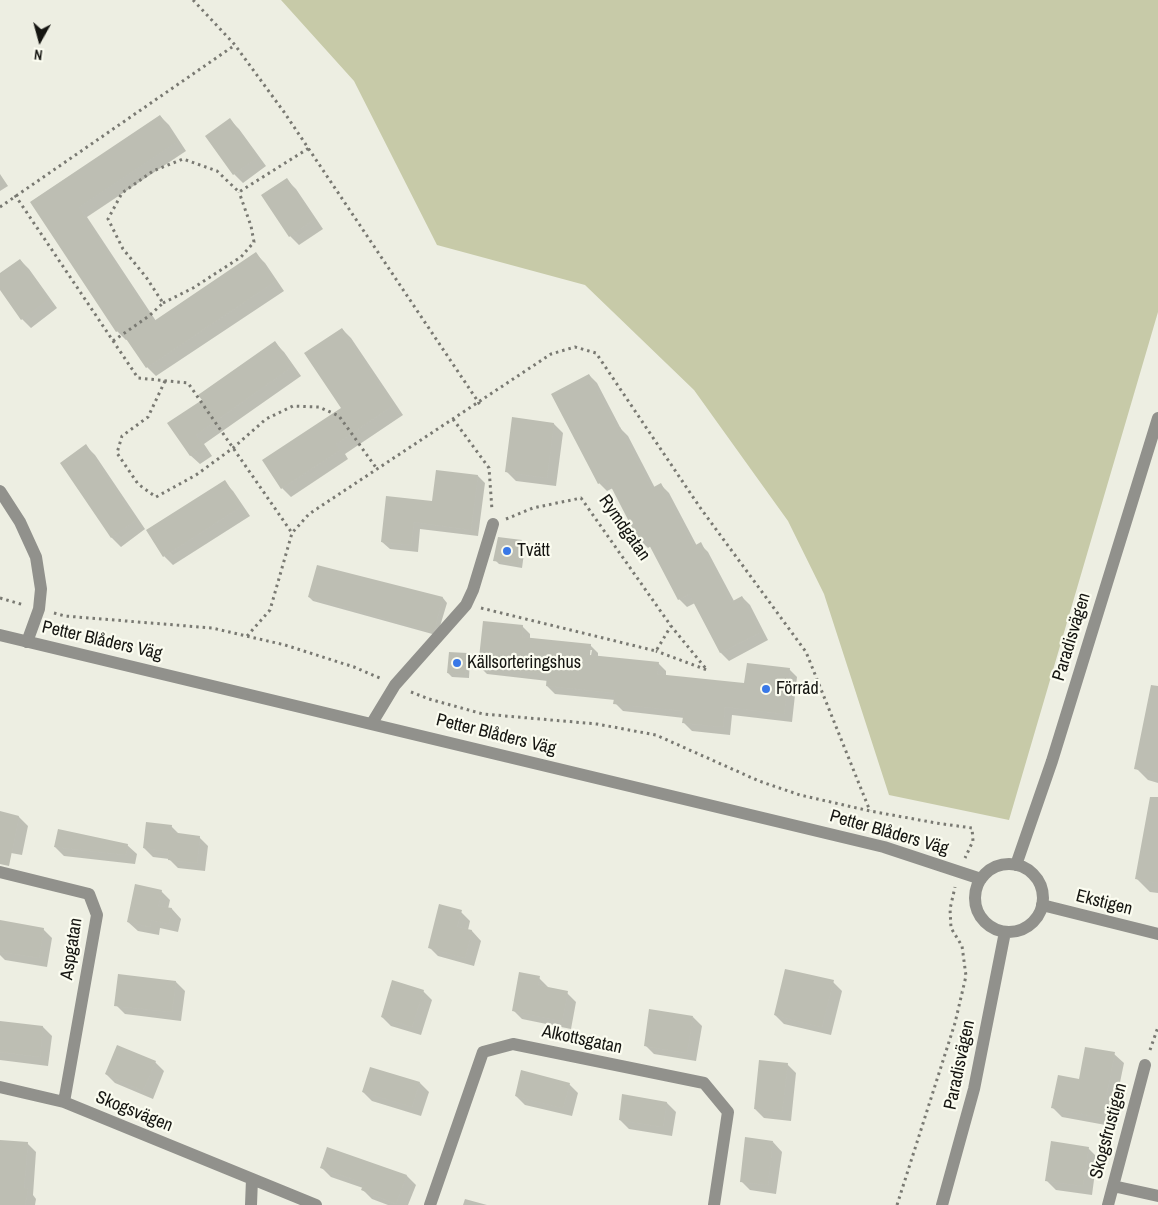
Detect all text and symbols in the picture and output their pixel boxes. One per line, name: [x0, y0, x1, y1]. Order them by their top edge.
north arrow: [15, 15, 65, 65]
text: N: [33, 45, 43, 64]
street label: Rymdgatan: [594, 491, 654, 565]
place label: Tvätt: [517, 540, 550, 562]
marker: Tvätt: [501, 545, 513, 557]
street label: Paradisvägen: [1048, 590, 1096, 684]
street label: Petter Blåders Väg: [40, 617, 164, 665]
place label: Källsorteringshus: [467, 652, 581, 674]
marker: Källsorteringshus: [451, 657, 463, 669]
place label: Förråd: [776, 678, 819, 700]
marker: Förråd: [760, 683, 772, 695]
street label: Petter Blåders Väg: [434, 710, 558, 760]
street label: Petter Blåders Väg: [827, 806, 951, 860]
street label: Ekstigen: [1074, 886, 1134, 920]
street label: Aspgatan: [56, 917, 88, 981]
street label: Paradisvägen: [940, 1018, 980, 1112]
street label: Alkottsgatan: [540, 1021, 624, 1059]
street label: Skogsfrustigen: [1086, 1081, 1132, 1181]
street label: Skogsvägen: [92, 1087, 176, 1137]

